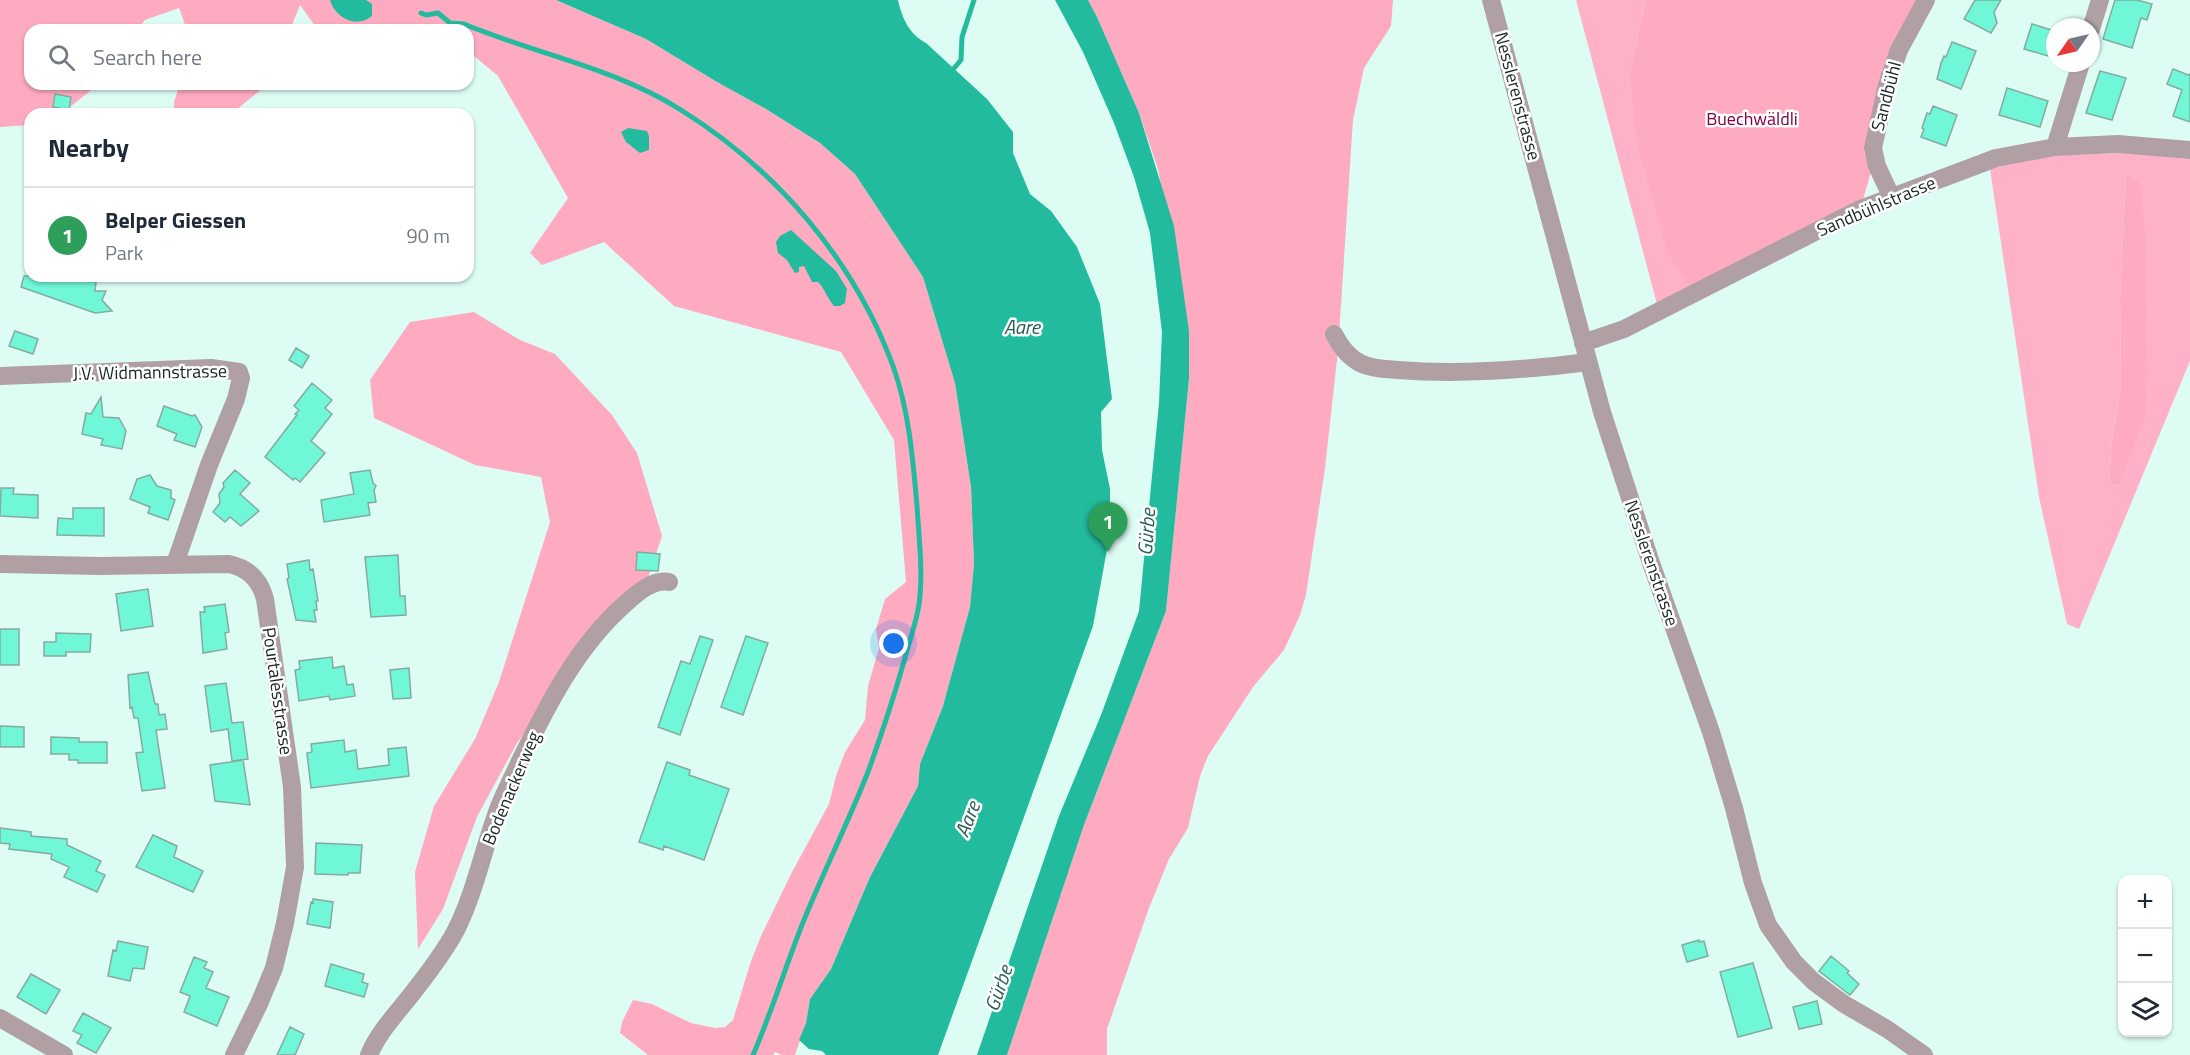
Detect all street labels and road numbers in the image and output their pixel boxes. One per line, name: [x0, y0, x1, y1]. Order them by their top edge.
street label: Nesslerenstrasse: [1488, 29, 1548, 163]
street label: Sandbühl: [1864, 58, 1908, 134]
street label: Sandbühlstrasse: [1812, 169, 1940, 243]
street label: J.V. Widmannstrasse: [73, 357, 227, 387]
street label: Nesslerenstrasse: [1618, 496, 1686, 630]
street label: Pourtalèsstrasse: [256, 625, 300, 757]
street label: Bodenackerweg: [475, 727, 547, 849]

